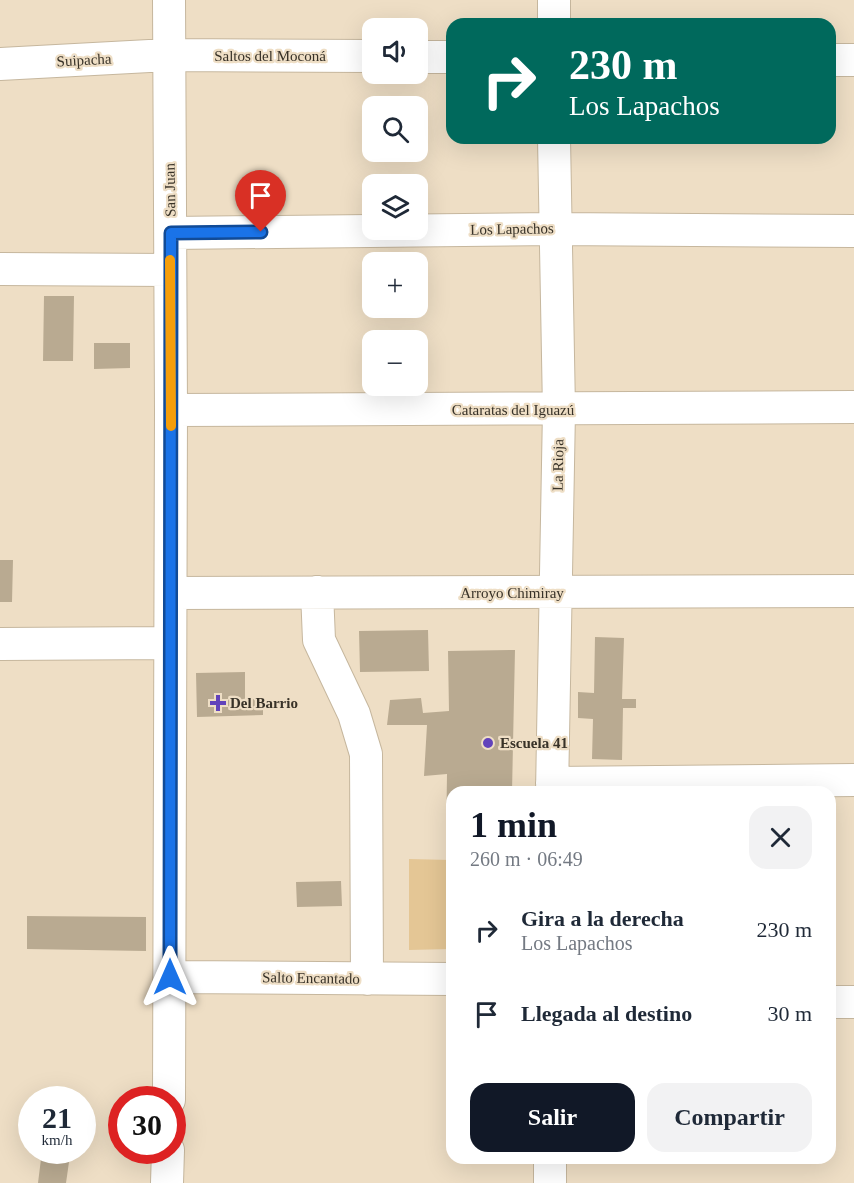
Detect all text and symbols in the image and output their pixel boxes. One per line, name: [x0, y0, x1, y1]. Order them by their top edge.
map controls: [362, 18, 428, 396]
button: sound: [362, 18, 428, 84]
icon: right: [470, 42, 548, 120]
text: 230 m: [569, 42, 678, 88]
street label: Saltos del Moconá: [214, 48, 326, 64]
street label: Suipacha: [56, 51, 112, 69]
text: Los Lapachos: [569, 91, 720, 121]
button: search: [362, 96, 428, 162]
street label: San Juan: [162, 162, 178, 217]
pin: [235, 170, 286, 232]
button: layers: [362, 174, 428, 240]
icon: arrive: [244, 179, 277, 212]
street label: Los Lapachos: [470, 220, 554, 238]
button: +: [362, 252, 428, 318]
button: −: [362, 330, 428, 396]
street label: Cataratas del Iguazú: [452, 402, 575, 418]
street label: La Rioja: [550, 438, 566, 491]
street label: Arroyo Chimiray: [460, 585, 564, 601]
place label: Del Barrio: [230, 695, 298, 711]
marker: Del Barrio: [211, 696, 225, 710]
place label: Escuela 41: [500, 735, 568, 751]
marker: Escuela 41: [481, 736, 495, 750]
text: 1 min: [470, 805, 557, 845]
button: close: [749, 806, 812, 869]
text: 260 m · 06:49: [470, 848, 583, 870]
text: Gira a la derecha: [521, 906, 684, 931]
icon: right: [470, 914, 503, 947]
text: 230 m: [756, 917, 812, 942]
text: Los Lapachos: [521, 932, 633, 954]
position arrow: [138, 945, 202, 1009]
street label: Salto Encantado: [262, 969, 360, 987]
icon: arrive: [470, 998, 503, 1031]
text: Llegada al destino: [521, 1001, 692, 1026]
text: 30 m: [767, 1001, 812, 1026]
button: Salir: [470, 1083, 635, 1152]
button: Compartir: [647, 1083, 812, 1152]
speed limit sign: 30: [108, 1086, 186, 1164]
text: 21: [42, 1101, 72, 1134]
text: km/h: [42, 1132, 72, 1148]

